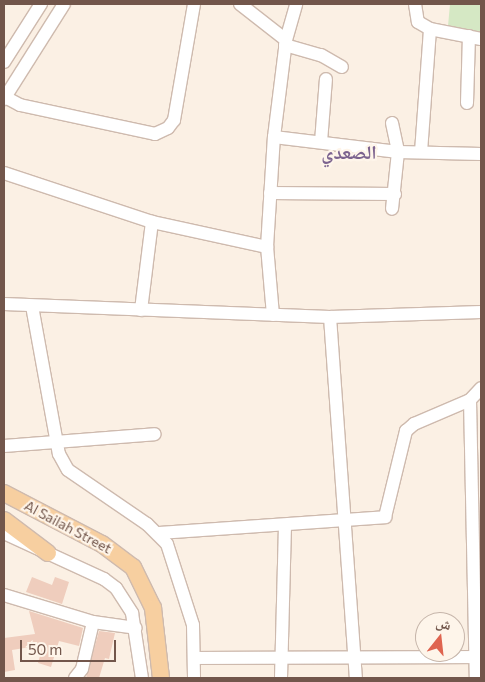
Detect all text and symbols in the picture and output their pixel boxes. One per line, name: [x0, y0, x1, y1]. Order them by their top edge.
district label: الصعدي: [321, 141, 377, 163]
street label: Al Sailah Street: [22, 497, 114, 557]
north arrow: [415, 612, 465, 662]
text: ش: [435, 613, 453, 633]
scale bar: [22, 630, 119, 662]
text: 50 m: [28, 640, 62, 658]

